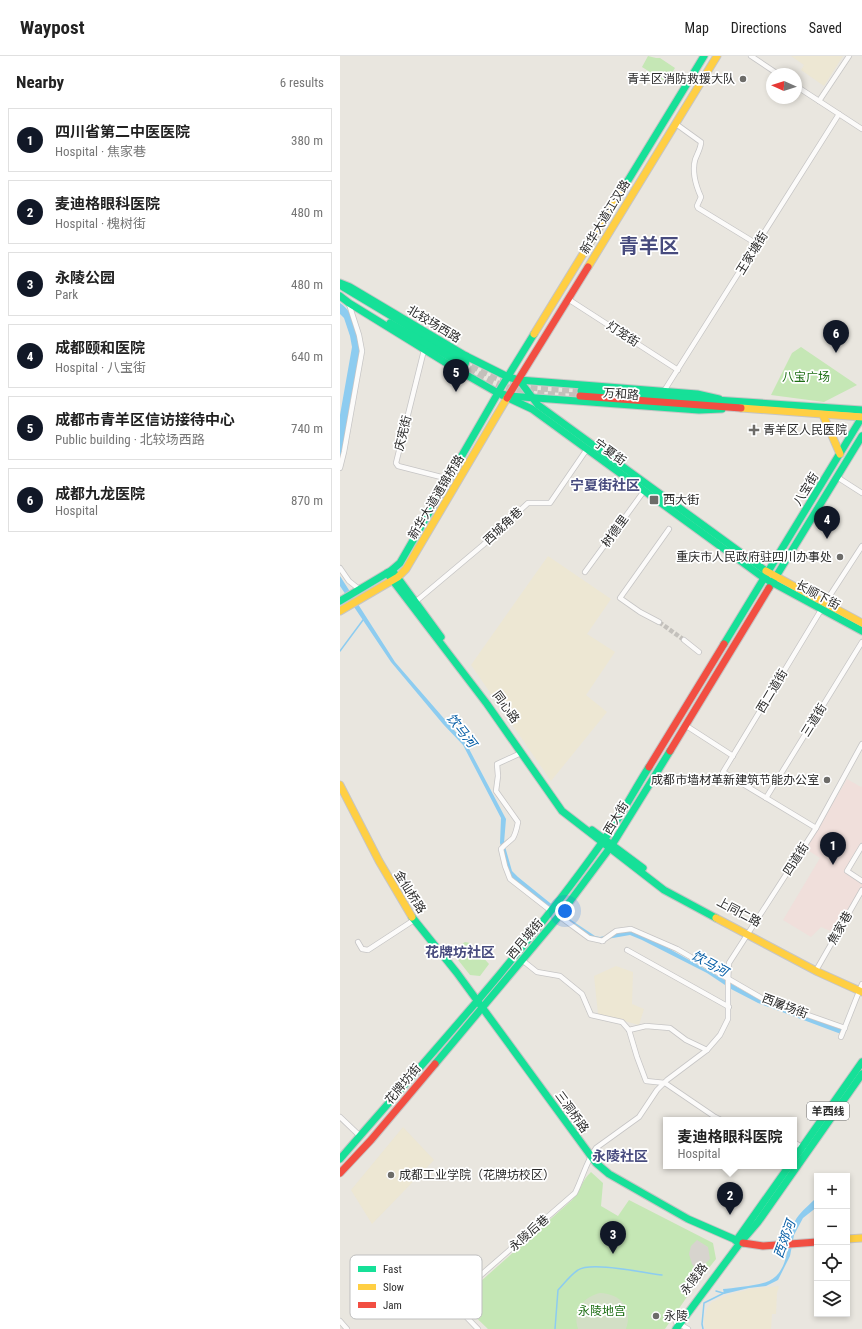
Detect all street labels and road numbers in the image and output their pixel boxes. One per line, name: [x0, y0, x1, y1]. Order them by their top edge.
street label: 新华大道江汉路: [577, 177, 633, 257]
street label: 王家塘街: [733, 229, 771, 277]
street label: 北较场西路: [405, 303, 463, 345]
street label: 灯笼街: [604, 318, 642, 350]
street label: 万和路: [603, 386, 639, 402]
street label: 庆宪街: [392, 414, 414, 452]
street label: 宁夏街: [591, 436, 629, 468]
street label: 新华大道通锦桥路: [405, 452, 467, 542]
street label: 八宝街: [791, 470, 821, 508]
street label: 西城角巷: [481, 505, 525, 547]
street label: 树德里: [599, 512, 631, 550]
street label: 长顺下街: [794, 578, 842, 612]
street label: 西二道街: [754, 667, 790, 715]
street label: 同心路: [490, 688, 522, 726]
street label: 三道街: [799, 701, 829, 739]
street label: 西大街: [601, 799, 631, 837]
street label: 四道街: [780, 840, 812, 878]
street label: 金仙桥路: [391, 868, 429, 916]
street label: 上同仁路: [715, 895, 763, 929]
street label: 焦家巷: [825, 909, 855, 947]
street label: 西月城街: [504, 916, 546, 962]
street label: 西屠场街: [760, 991, 810, 1021]
street label: 花牌坊街: [382, 1061, 424, 1107]
street label: 三洞桥路: [552, 1088, 592, 1136]
road number: 羊西线: [807, 1102, 849, 1120]
street label: 永陵后巷: [506, 1212, 552, 1254]
street label: 永陵路: [678, 1260, 710, 1298]

